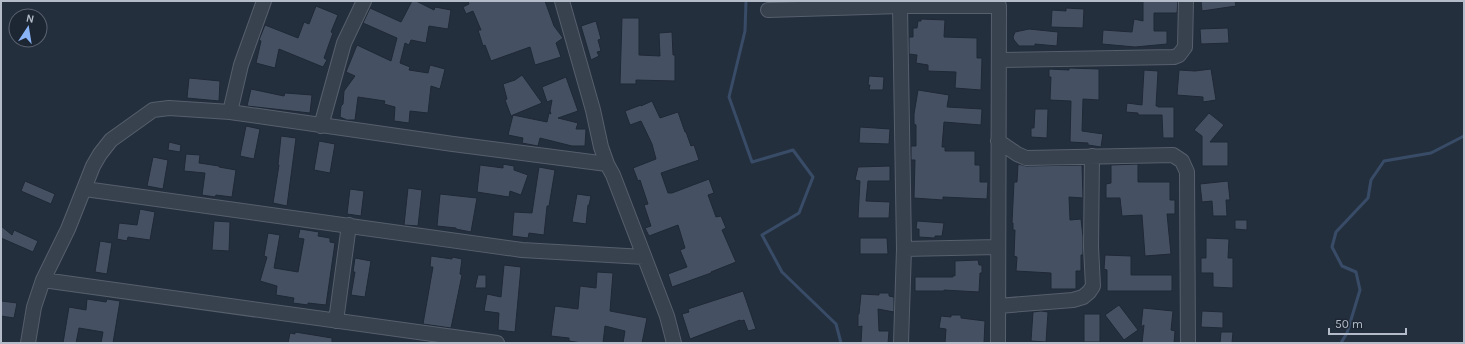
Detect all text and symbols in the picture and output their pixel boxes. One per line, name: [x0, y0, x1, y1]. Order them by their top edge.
north arrow: [8, 8, 48, 48]
text: N: [25, 12, 35, 26]
scale bar: [1329, 310, 1406, 336]
text: 50 m: [1335, 317, 1363, 331]

